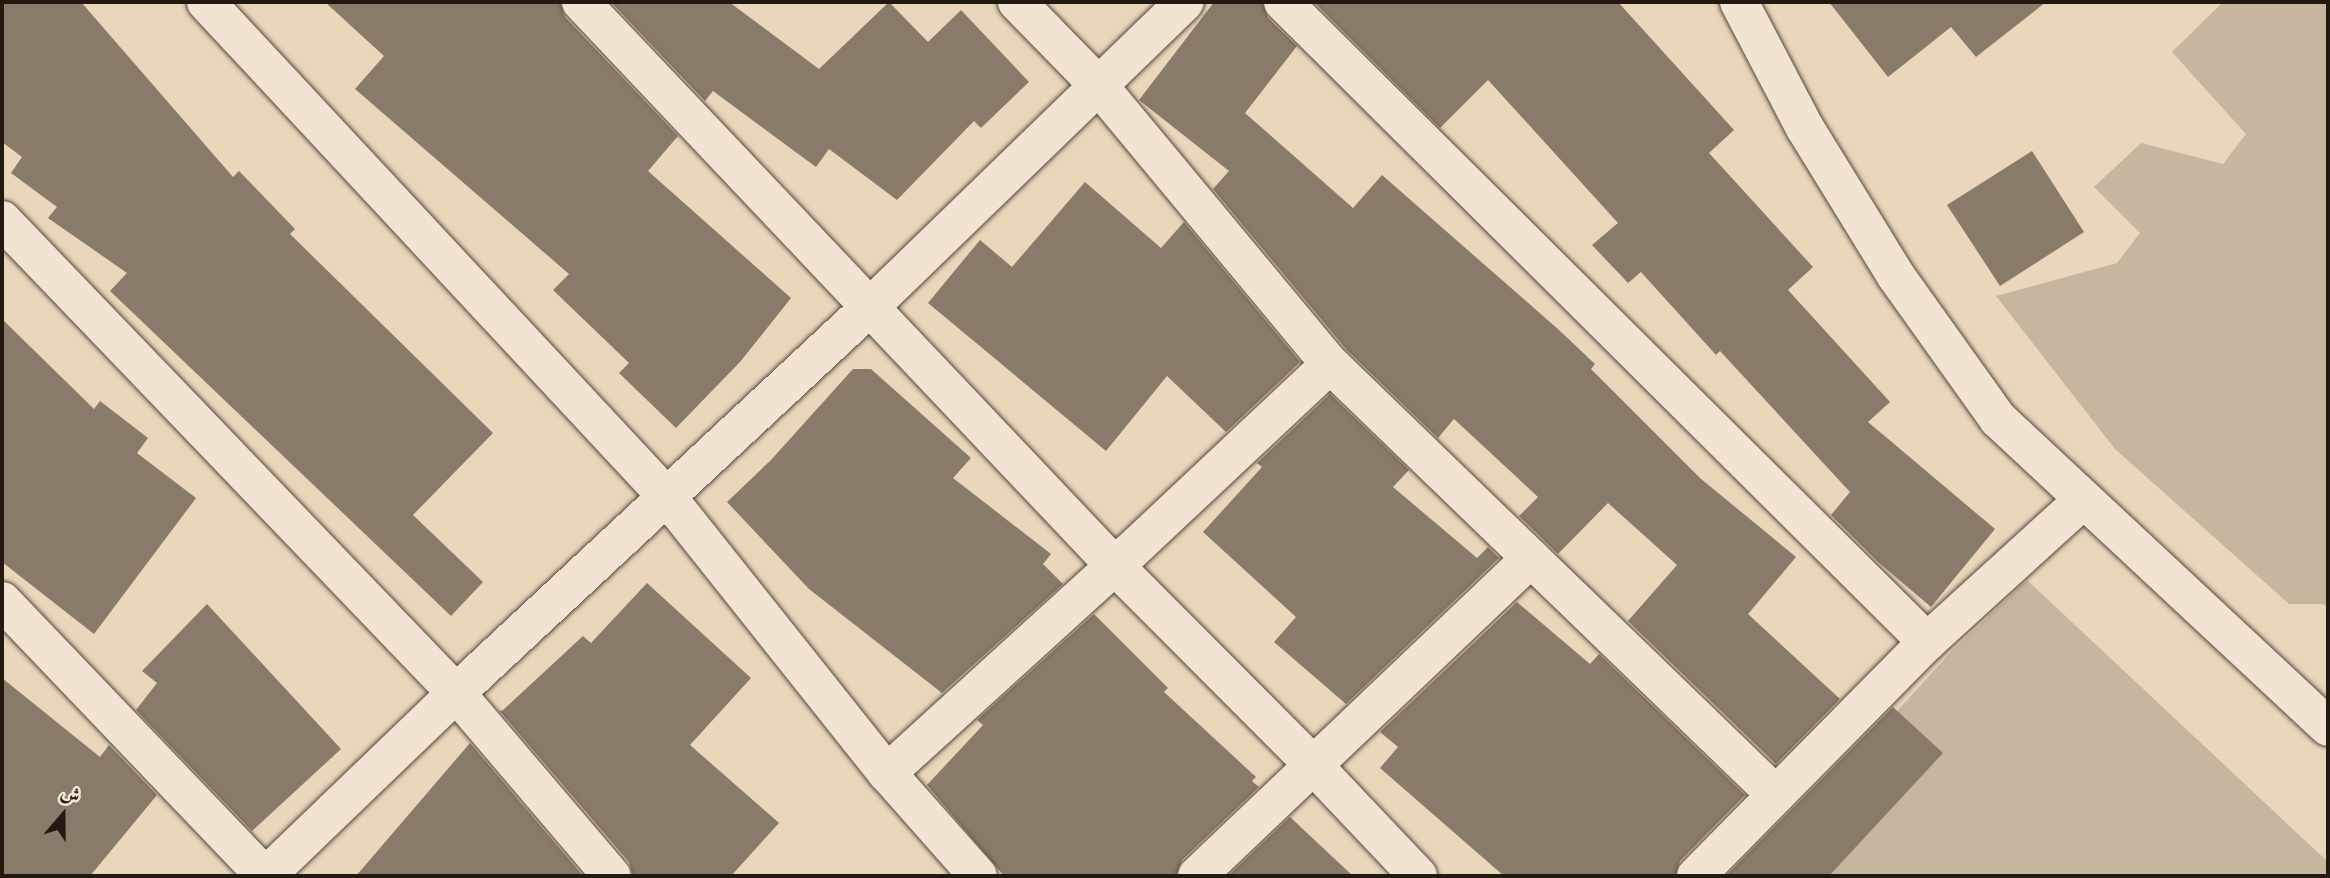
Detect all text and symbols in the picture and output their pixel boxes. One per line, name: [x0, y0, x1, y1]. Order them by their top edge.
north arrow: [28, 780, 98, 850]
text: ش: [58, 781, 83, 809]

